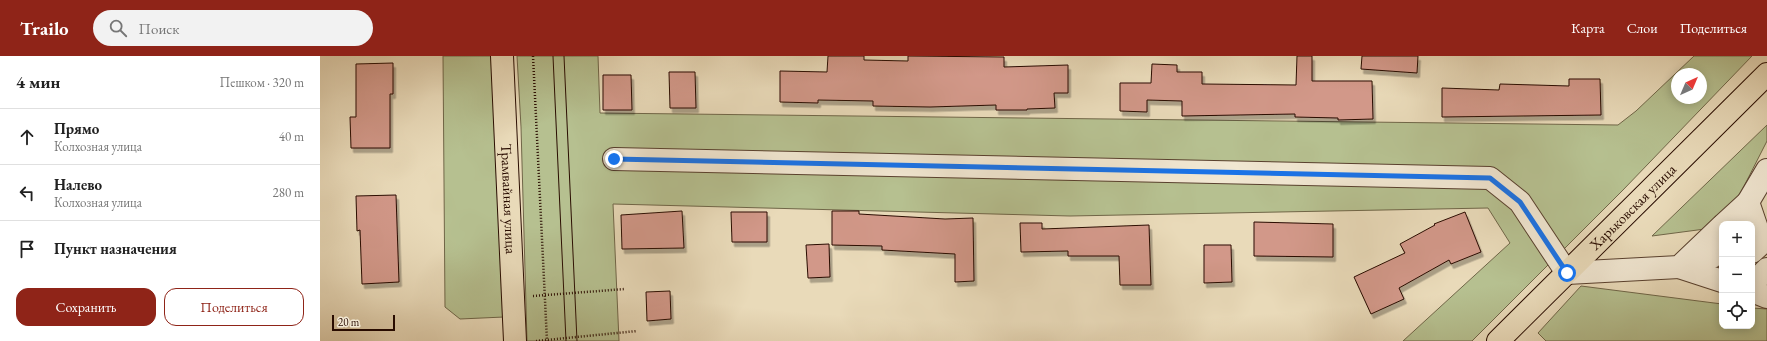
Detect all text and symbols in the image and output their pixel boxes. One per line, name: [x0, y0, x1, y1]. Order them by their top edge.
search box: [93, 10, 373, 46]
text: Trailo: [20, 16, 69, 41]
icon: search: [107, 17, 129, 39]
text: Поиск: [139, 19, 179, 38]
text: Карта: [1571, 19, 1605, 37]
text: Слои: [1627, 19, 1658, 37]
text: Поделиться: [1680, 19, 1747, 37]
north arrow: [1671, 68, 1707, 104]
text: 4 мин: [16, 71, 60, 93]
text: Пешком · 320 m: [220, 74, 304, 91]
text: Прямо: [54, 119, 99, 138]
icon: ahead: [16, 126, 38, 148]
text: 40 m: [279, 128, 304, 145]
text: Колхозная улица: [54, 138, 142, 155]
street label: Трамвайная улица: [497, 143, 521, 254]
route end: [605, 150, 623, 168]
street label: Харьковская улица: [1584, 160, 1680, 255]
text: Налево: [54, 175, 102, 194]
icon: left: [16, 182, 38, 204]
text: 280 m: [273, 184, 304, 201]
text: Колхозная улица: [54, 194, 142, 211]
map controls: [1719, 221, 1755, 329]
button: +: [1719, 221, 1755, 257]
icon: arrive: [16, 238, 38, 260]
text: Пункт назначения: [54, 239, 177, 258]
button: −: [1719, 257, 1755, 293]
route start: [1558, 264, 1576, 282]
button: Сохранить: [16, 288, 156, 326]
button: Поделиться: [164, 288, 304, 326]
button: locate: [1719, 293, 1755, 329]
scale bar: [332, 313, 395, 332]
text: 20 m: [338, 315, 359, 329]

